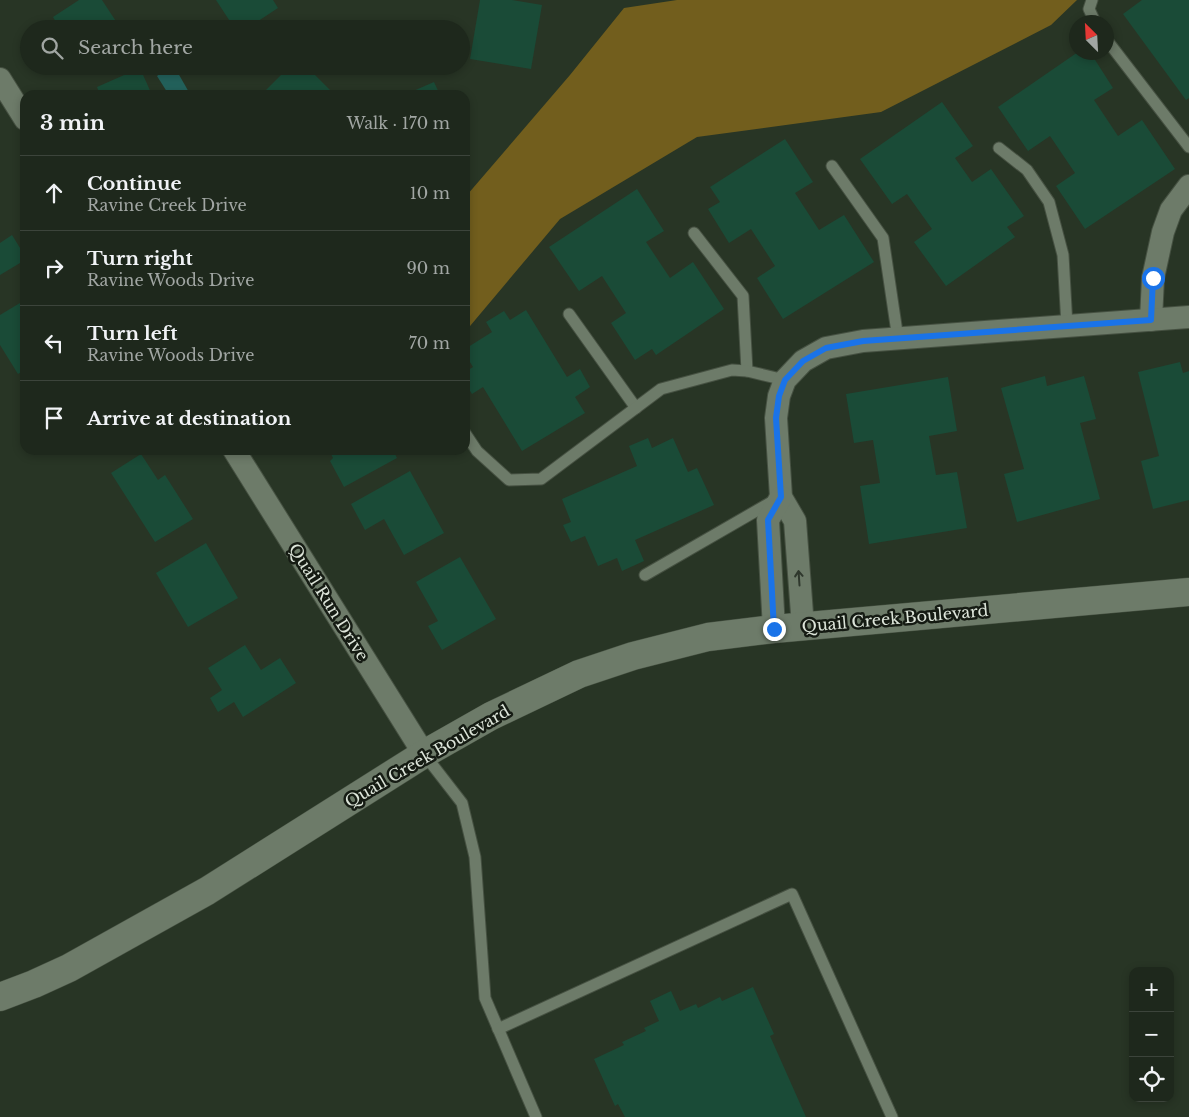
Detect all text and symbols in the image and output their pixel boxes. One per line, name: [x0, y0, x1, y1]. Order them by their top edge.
north arrow: [1069, 15, 1114, 60]
search box: [20, 20, 470, 75]
icon: search: [38, 34, 66, 62]
text: Search here: [78, 36, 193, 59]
text: 3 min: [40, 110, 105, 136]
text: Walk · 170 m: [347, 113, 450, 133]
text: Continue: [87, 172, 182, 195]
icon: ahead: [40, 179, 68, 207]
text: 10 m: [410, 183, 450, 203]
text: Ravine Creek Drive: [87, 195, 247, 215]
text: Turn right: [87, 247, 193, 270]
icon: right: [40, 254, 68, 282]
text: 90 m: [407, 258, 450, 278]
route start: [1142, 267, 1165, 290]
text: Ravine Woods Drive: [87, 270, 254, 290]
text: Turn left: [87, 322, 178, 345]
icon: left: [40, 329, 68, 357]
text: 70 m: [409, 333, 450, 353]
text: Ravine Woods Drive: [87, 345, 254, 365]
icon: arrive: [40, 404, 68, 432]
text: Arrive at destination: [87, 407, 291, 430]
street label: Quail Run Drive: [285, 540, 373, 664]
one-way arrow: [795, 570, 804, 586]
street label: Quail Creek Boulevard: [801, 600, 989, 636]
route end: [763, 618, 786, 641]
street label: Quail Creek Boulevard: [341, 700, 513, 811]
map controls: [1129, 967, 1174, 1102]
button: +: [1129, 967, 1174, 1012]
button: −: [1129, 1012, 1174, 1057]
button: locate: [1129, 1057, 1174, 1102]

